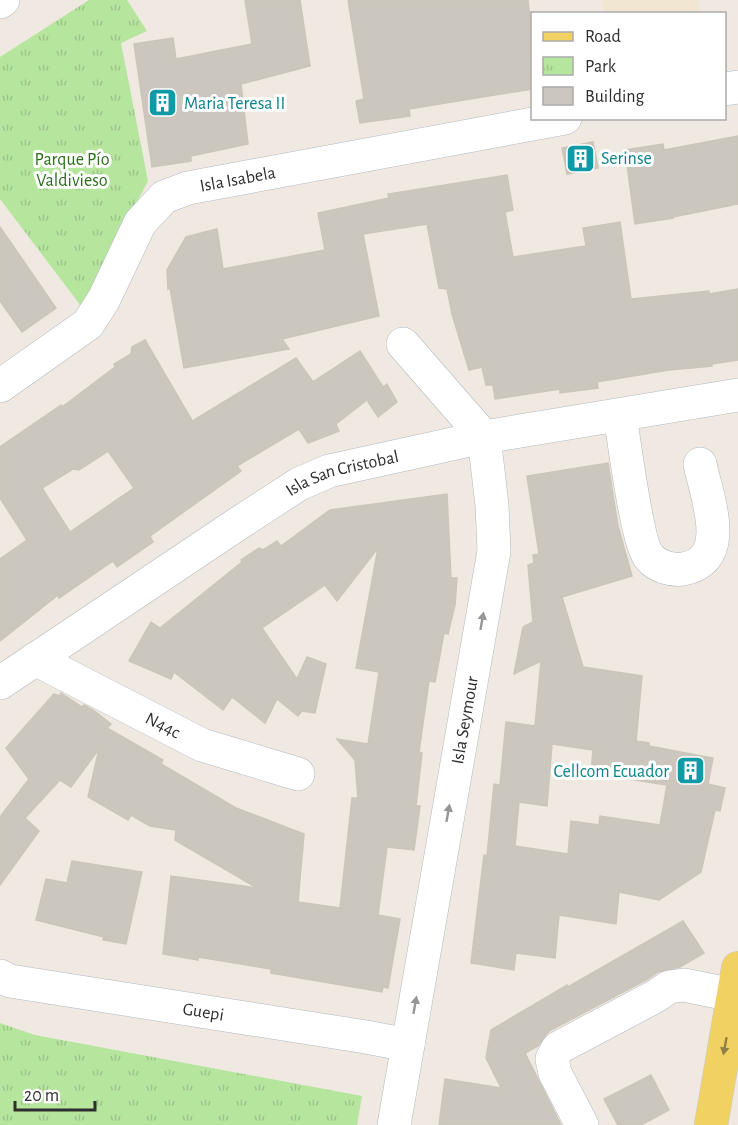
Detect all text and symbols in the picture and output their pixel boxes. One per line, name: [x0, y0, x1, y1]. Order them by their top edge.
legend: [531, 12, 726, 120]
text: Road: [585, 28, 621, 46]
text: Park: [585, 58, 617, 76]
building icon: Maria Teresa II: [147, 87, 179, 119]
text: Building: [585, 88, 645, 106]
place label: Maria Teresa II: [184, 95, 285, 113]
building icon: Serinse: [564, 142, 596, 174]
place label: Serinse: [601, 150, 652, 168]
park label: Parque Pío Valdivieso: [35, 151, 110, 190]
street label: Isla Isabela: [199, 164, 277, 196]
street label: Isla San Cristobal: [283, 448, 400, 500]
one-way arrow: [477, 611, 486, 630]
street label: Isla Seymour: [449, 675, 482, 766]
street label: N44c: [142, 709, 183, 742]
building icon: Cellcom Ecuador: [674, 755, 706, 787]
place label: Cellcom Ecuador: [553, 763, 669, 781]
one-way arrow: [444, 804, 453, 823]
one-way arrow: [411, 996, 420, 1015]
street label: Guepi: [181, 1000, 225, 1025]
one-way arrow: [720, 1037, 729, 1056]
scale bar: [15, 1074, 94, 1112]
text: 20 m: [24, 1087, 59, 1105]

